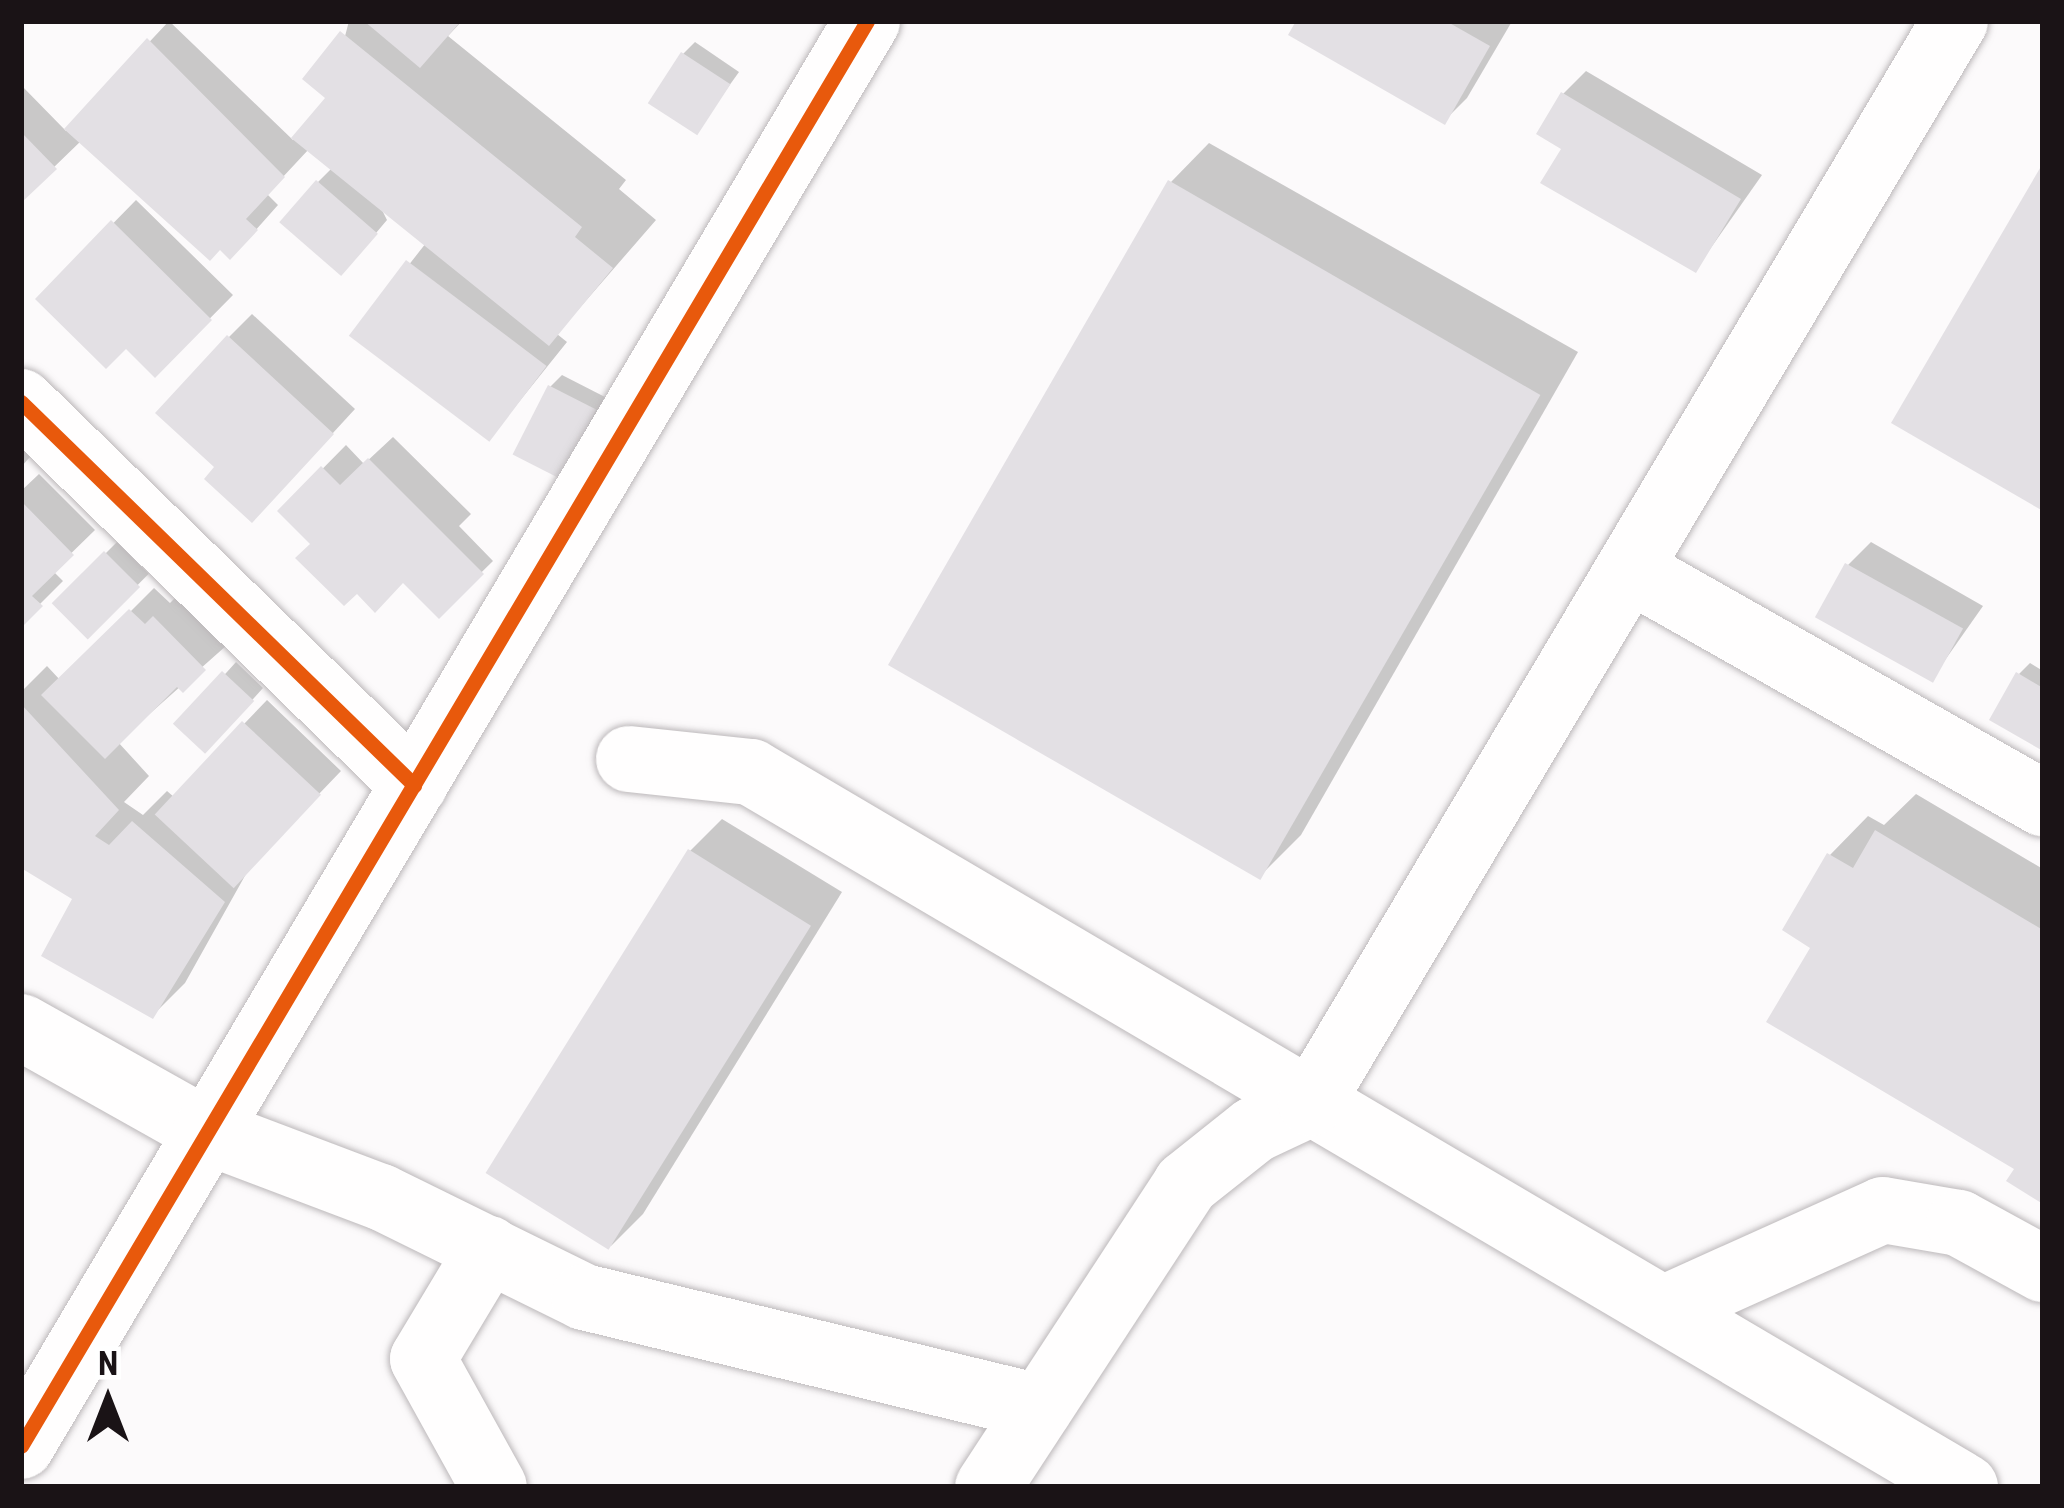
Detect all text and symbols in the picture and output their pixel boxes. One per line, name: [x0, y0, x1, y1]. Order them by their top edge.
north arrow: [48, 1340, 168, 1460]
text: N: [98, 1344, 118, 1383]

